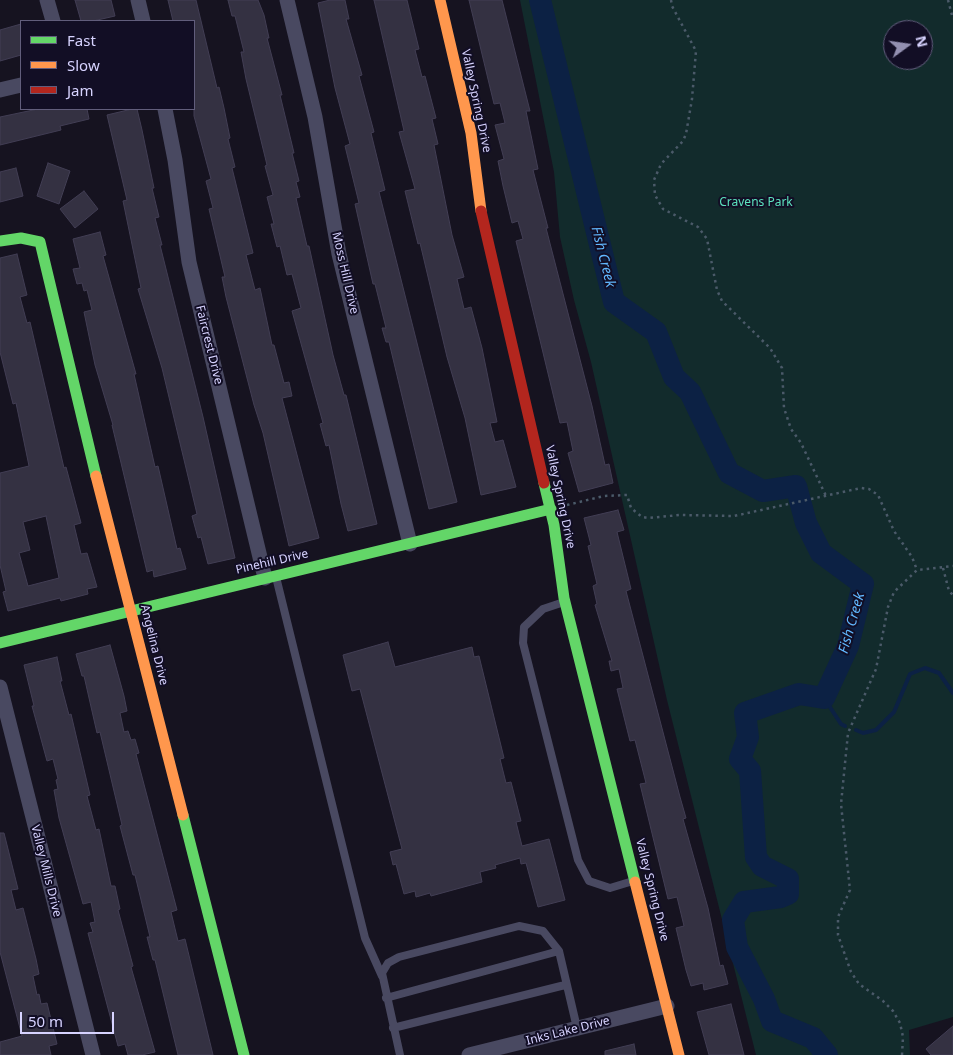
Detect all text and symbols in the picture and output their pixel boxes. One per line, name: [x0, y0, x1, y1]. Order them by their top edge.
legend: [20, 20, 195, 110]
north arrow: [883, 20, 933, 70]
text: Fast: [67, 30, 96, 50]
text: N: [911, 34, 933, 49]
street label: Valley Spring Drive: [458, 48, 494, 154]
text: Slow: [67, 55, 100, 75]
text: Jam: [67, 80, 94, 100]
park label: Cravens Park: [719, 196, 793, 210]
water label: Fish Creek: [587, 225, 619, 289]
street label: Moss Hill Drive: [329, 231, 361, 315]
street label: Faircrest Drive: [192, 304, 226, 386]
street label: Valley Spring Drive: [542, 444, 578, 550]
street label: Pinehill Drive: [234, 547, 310, 577]
water label: Fish Creek: [835, 591, 869, 655]
street label: Angelina Drive: [137, 603, 171, 687]
street label: Valley Mills Drive: [28, 823, 64, 919]
street label: Valley Spring Drive: [632, 837, 672, 943]
scale bar: [22, 1002, 116, 1034]
text: 50 m: [28, 1011, 63, 1031]
street label: Inks Lake Drive: [525, 1014, 611, 1048]

